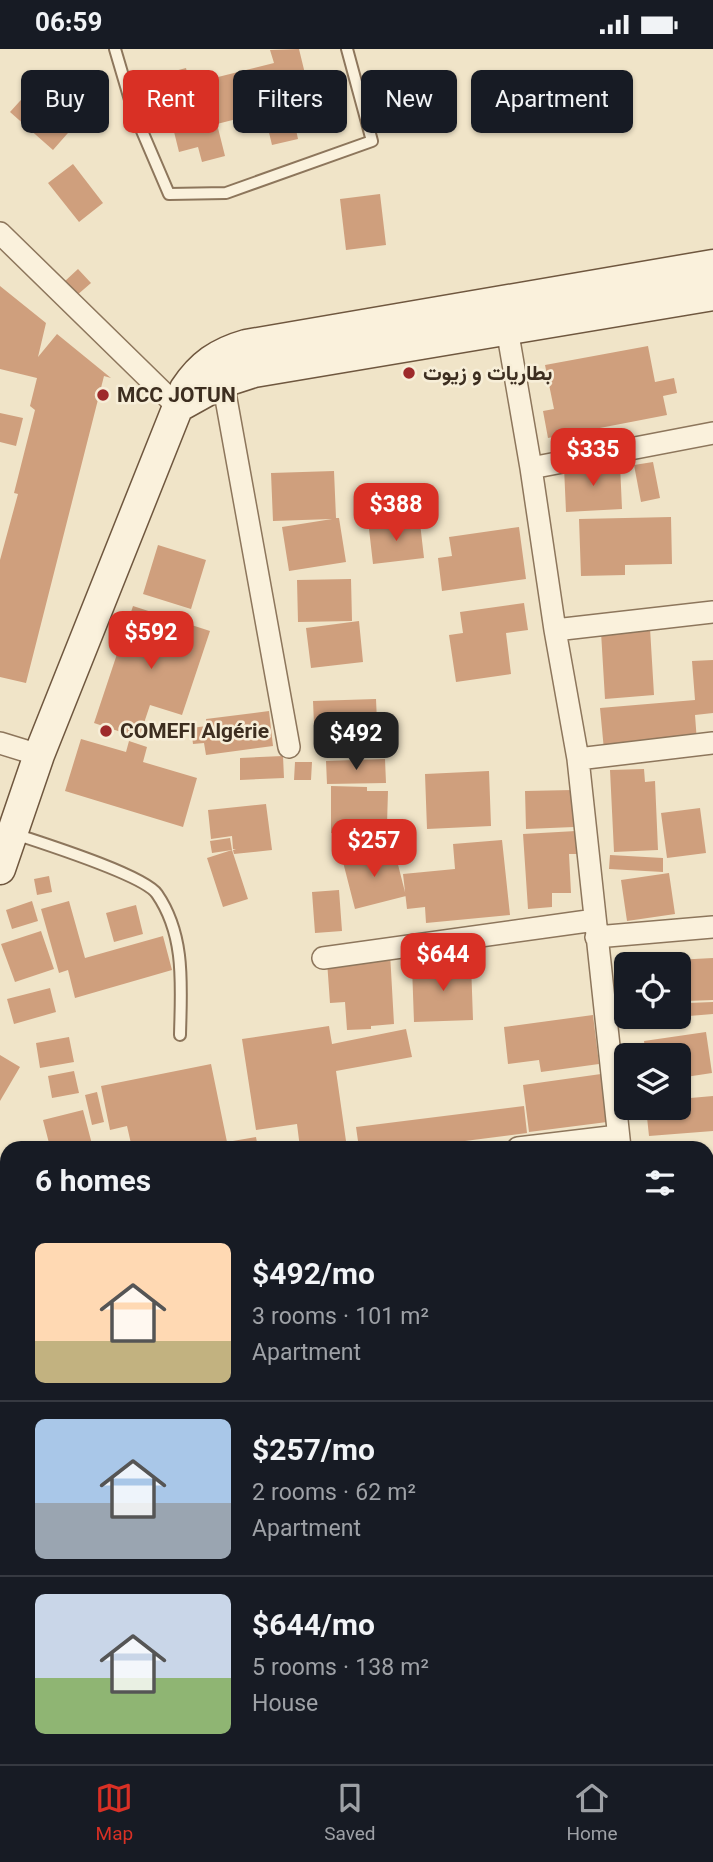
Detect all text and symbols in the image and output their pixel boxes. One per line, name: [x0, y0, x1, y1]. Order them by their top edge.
text: 06:59: [35, 4, 102, 45]
chip: Buy: [21, 70, 109, 133]
chip: Rent: [123, 70, 219, 133]
chip: Filters: [233, 70, 347, 133]
chip: New: [361, 70, 457, 133]
chip: Apartment: [471, 70, 633, 133]
place label: بطاريات و زيوت: [423, 358, 552, 391]
marker: بطاريات و زيوت: [401, 365, 417, 381]
place label: MCC JOTUN: [117, 380, 236, 413]
marker: MCC JOTUN: [95, 387, 111, 403]
pin: $335: [552, 429, 634, 488]
text: $335: [567, 433, 619, 469]
pin: $388: [355, 483, 437, 543]
text: $388: [370, 488, 422, 524]
pin: $592: [110, 611, 192, 671]
text: $592: [125, 616, 177, 652]
pin: $492: [315, 713, 397, 772]
place label: COMEFI Algérie: [120, 716, 269, 749]
text: $492: [330, 717, 382, 753]
marker: COMEFI Algérie: [98, 723, 114, 739]
pin: $257: [333, 819, 415, 879]
text: $257: [348, 824, 400, 860]
pin: $644: [402, 933, 484, 993]
text: $644: [417, 938, 469, 974]
map controls: [614, 952, 691, 1120]
button: locate: [614, 952, 691, 1029]
button: layers: [614, 1043, 691, 1120]
text: 6 homes: [35, 1160, 151, 1207]
icon: filters: [641, 1164, 679, 1202]
text: $492/mo: [252, 1253, 375, 1300]
icon: home: [91, 1271, 175, 1355]
text: 3 rooms · 101 m²: [252, 1300, 429, 1336]
text: Apartment: [252, 1336, 361, 1372]
text: $257/mo: [252, 1429, 375, 1476]
icon: home: [91, 1447, 175, 1531]
text: 2 rooms · 62 m²: [252, 1476, 416, 1512]
text: Apartment: [252, 1512, 361, 1548]
text: $644/mo: [252, 1604, 375, 1651]
icon: home: [91, 1622, 175, 1706]
text: 5 rooms · 138 m²: [252, 1651, 429, 1687]
text: House: [252, 1687, 318, 1723]
tab: Map: [95, 1779, 133, 1850]
tab: Saved: [324, 1779, 376, 1850]
tab: Home: [566, 1779, 618, 1850]

